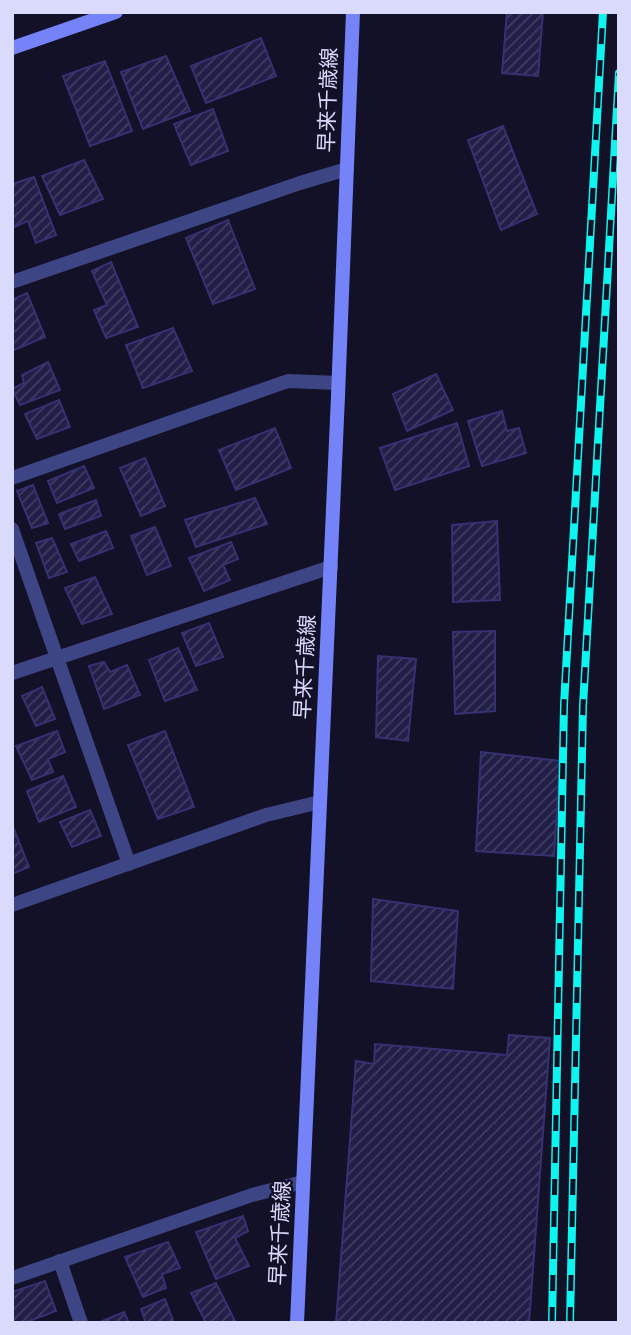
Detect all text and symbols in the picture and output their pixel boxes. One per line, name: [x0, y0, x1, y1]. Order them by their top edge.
street label: 早来千歳線: [311, 47, 345, 153]
street label: 早来千歳線: [287, 614, 323, 720]
street label: 早来千歳線: [262, 1180, 298, 1286]

